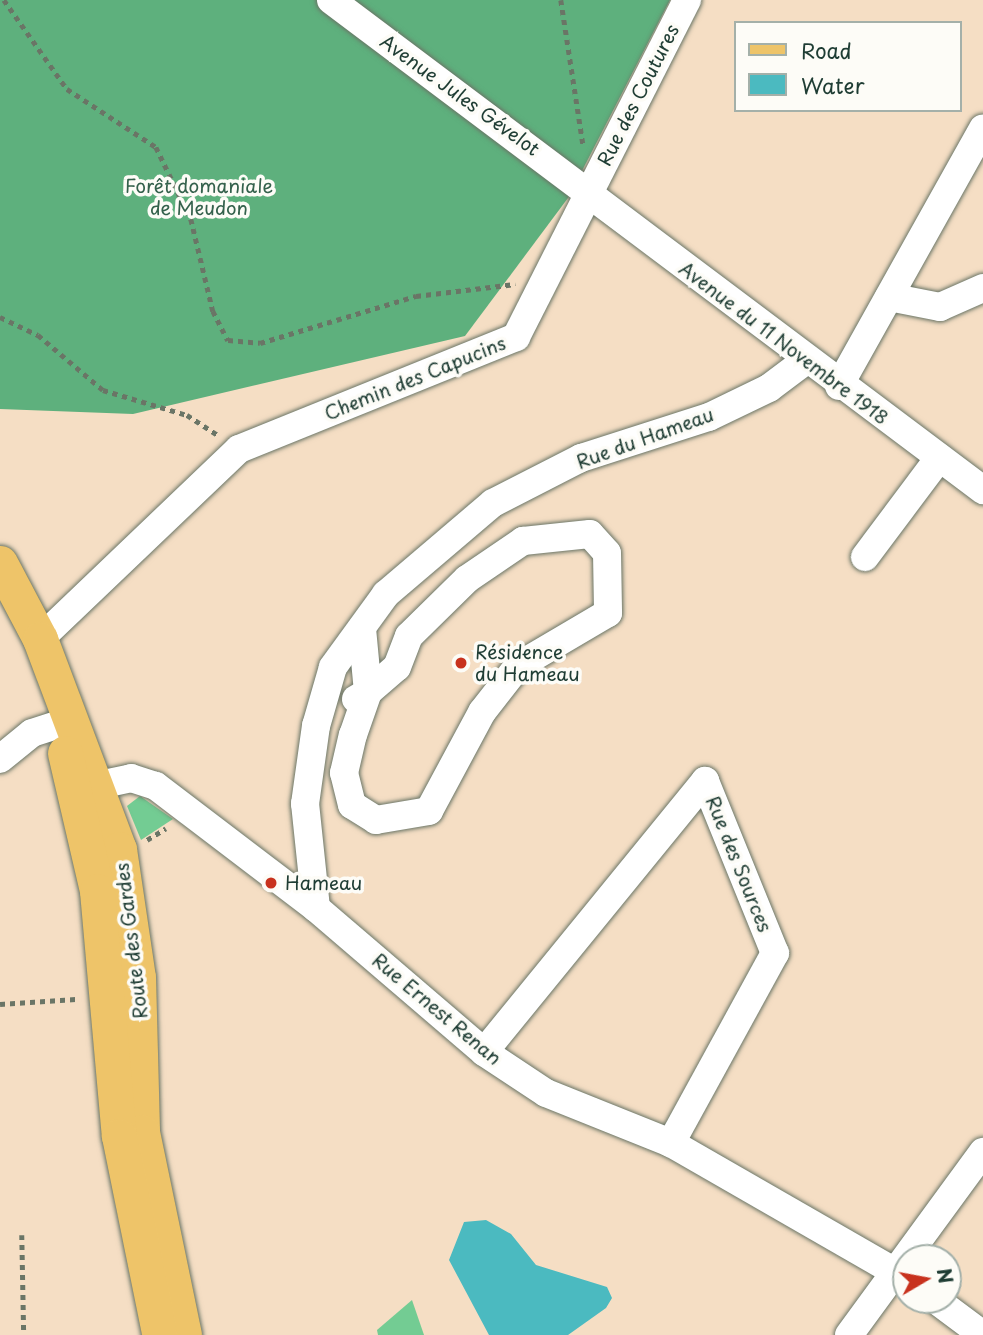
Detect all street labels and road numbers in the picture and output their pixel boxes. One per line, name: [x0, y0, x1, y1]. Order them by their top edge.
street label: Rue des Coutures: [592, 19, 684, 171]
street label: Avenue Jules Gévelot: [376, 29, 544, 161]
street label: Avenue du 11 Novembre 1918: [674, 256, 894, 430]
street label: Chemin des Capucins: [320, 331, 510, 425]
street label: Rue du Hameau: [572, 402, 718, 474]
street label: Rue des Sources: [701, 791, 777, 937]
street label: Route des Gardes: [110, 861, 152, 1021]
street label: Rue Ernest Renan: [367, 948, 507, 1070]

